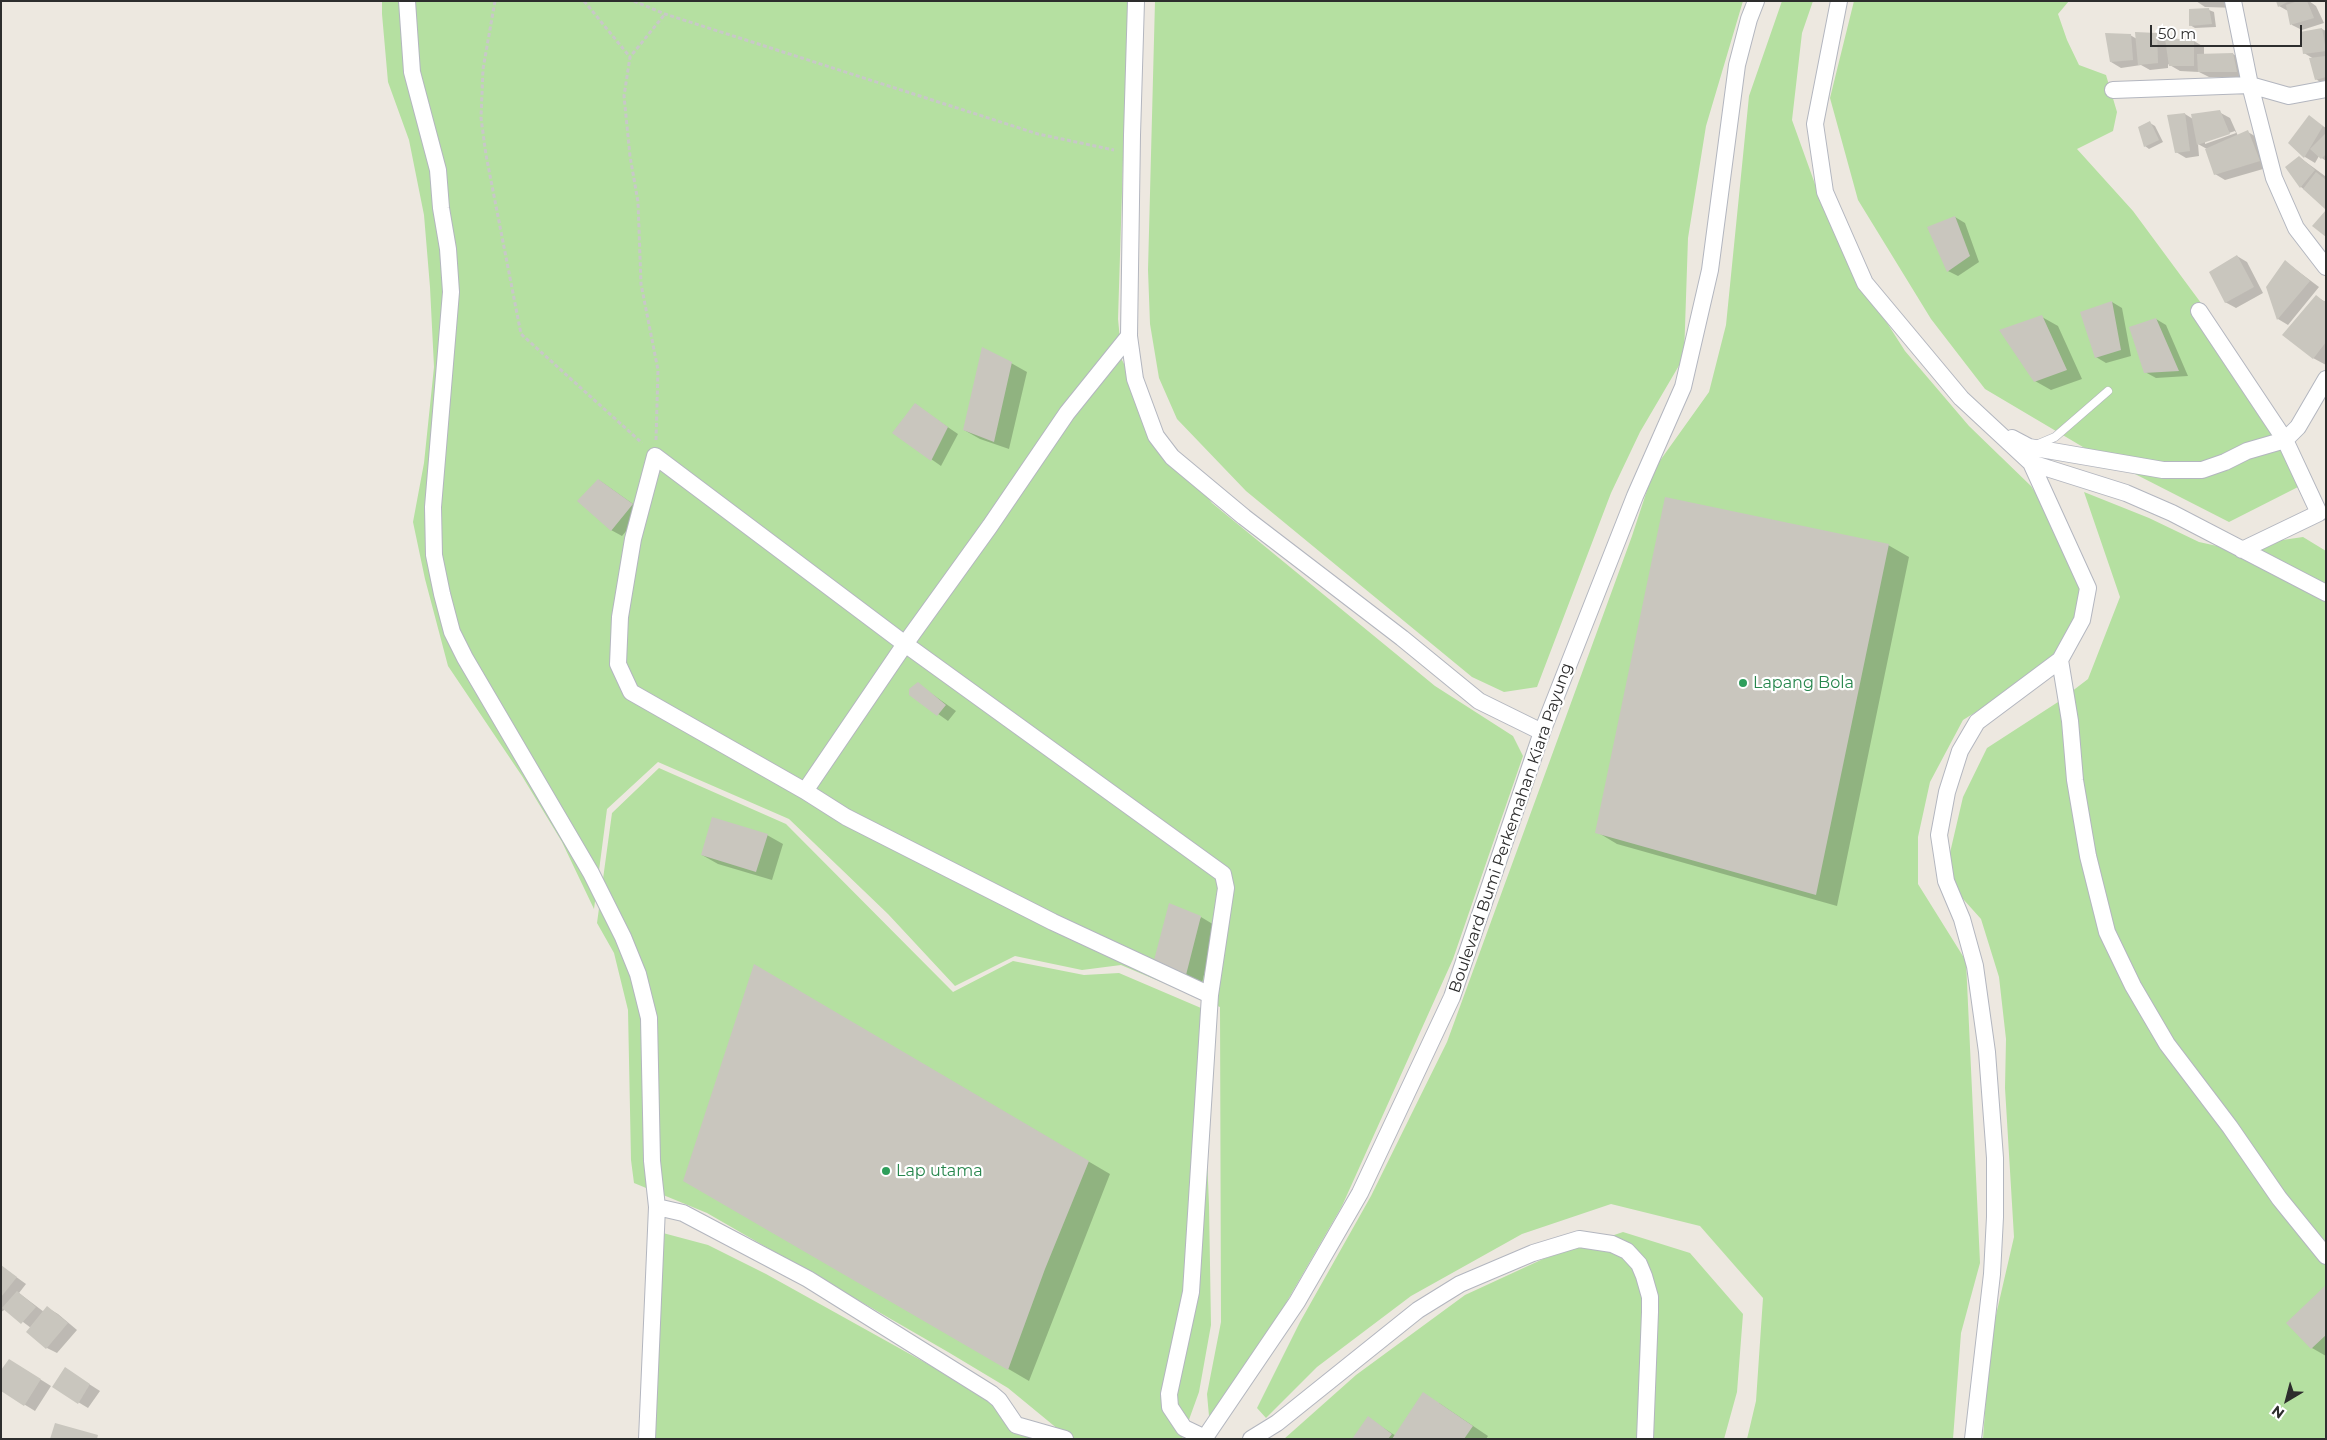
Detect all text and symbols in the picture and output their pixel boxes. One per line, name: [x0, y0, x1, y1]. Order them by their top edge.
scale bar: [2152, 15, 2304, 47]
text: 50 m: [2158, 24, 2196, 43]
street label: Boulevard Bumi Perkemahan Kiara Payung: [1445, 660, 1577, 996]
place label: Lapang Bola: [1753, 673, 1854, 693]
marker: Lapang Bola: [1737, 677, 1749, 689]
place label: Lap utama: [896, 1161, 983, 1181]
marker: Lap utama: [880, 1165, 892, 1177]
north arrow: [2262, 1375, 2312, 1425]
text: N: [2268, 1401, 2288, 1423]

